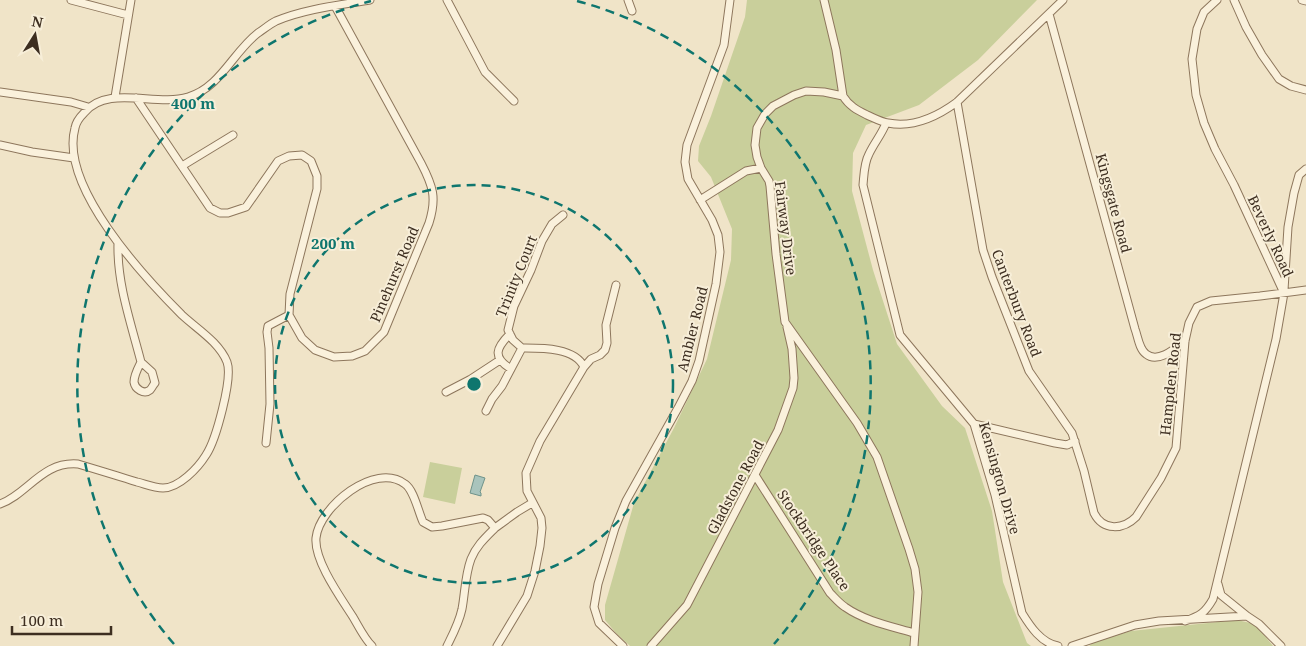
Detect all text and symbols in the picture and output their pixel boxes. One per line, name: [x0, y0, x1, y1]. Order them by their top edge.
north arrow: [10, 10, 60, 60]
text: N: [30, 11, 45, 32]
text: 400 m: [171, 93, 215, 113]
street label: Kingsgate Road: [1092, 151, 1137, 255]
street label: Fairway Drive: [771, 180, 801, 276]
street label: Beverly Road: [1244, 192, 1298, 280]
street label: Pinehurst Road: [365, 223, 423, 325]
street label: Trinity Court: [491, 232, 541, 320]
text: 200 m: [311, 233, 355, 253]
street label: Canterbury Road: [988, 246, 1046, 360]
street label: Ambler Road: [672, 284, 712, 374]
street label: Hampden Road: [1155, 331, 1185, 436]
centre of rings: [465, 375, 483, 393]
street label: Kensington Drive: [975, 420, 1025, 536]
street label: Gladstone Road: [702, 436, 768, 537]
street label: Stockbridge Place: [773, 486, 855, 594]
scale bar: [12, 604, 111, 636]
text: 100 m: [20, 610, 63, 630]

